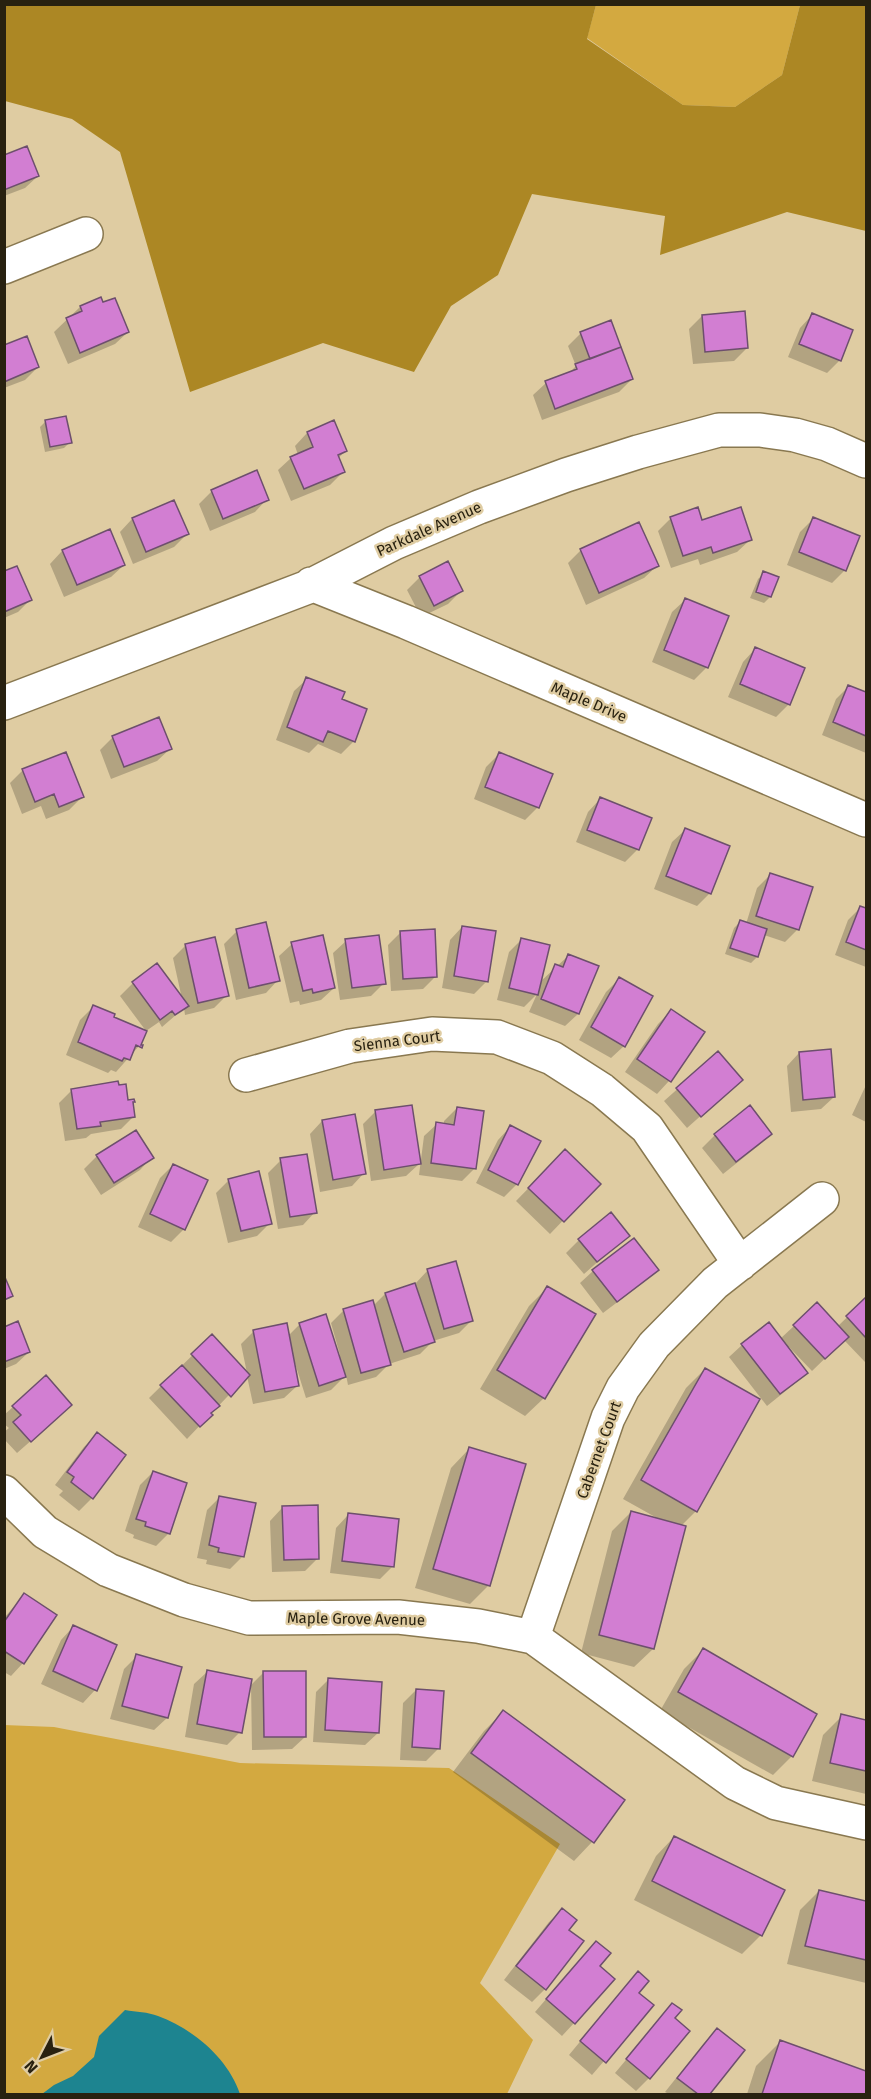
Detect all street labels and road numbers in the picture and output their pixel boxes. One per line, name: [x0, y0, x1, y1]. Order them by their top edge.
street label: Parkdale Avenue: [374, 498, 484, 560]
street label: Maple Drive: [548, 678, 630, 726]
street label: Sienna Court: [353, 1027, 442, 1055]
street label: Cabernet Court: [573, 1398, 625, 1501]
street label: Maple Grove Avenue: [287, 1609, 425, 1629]

